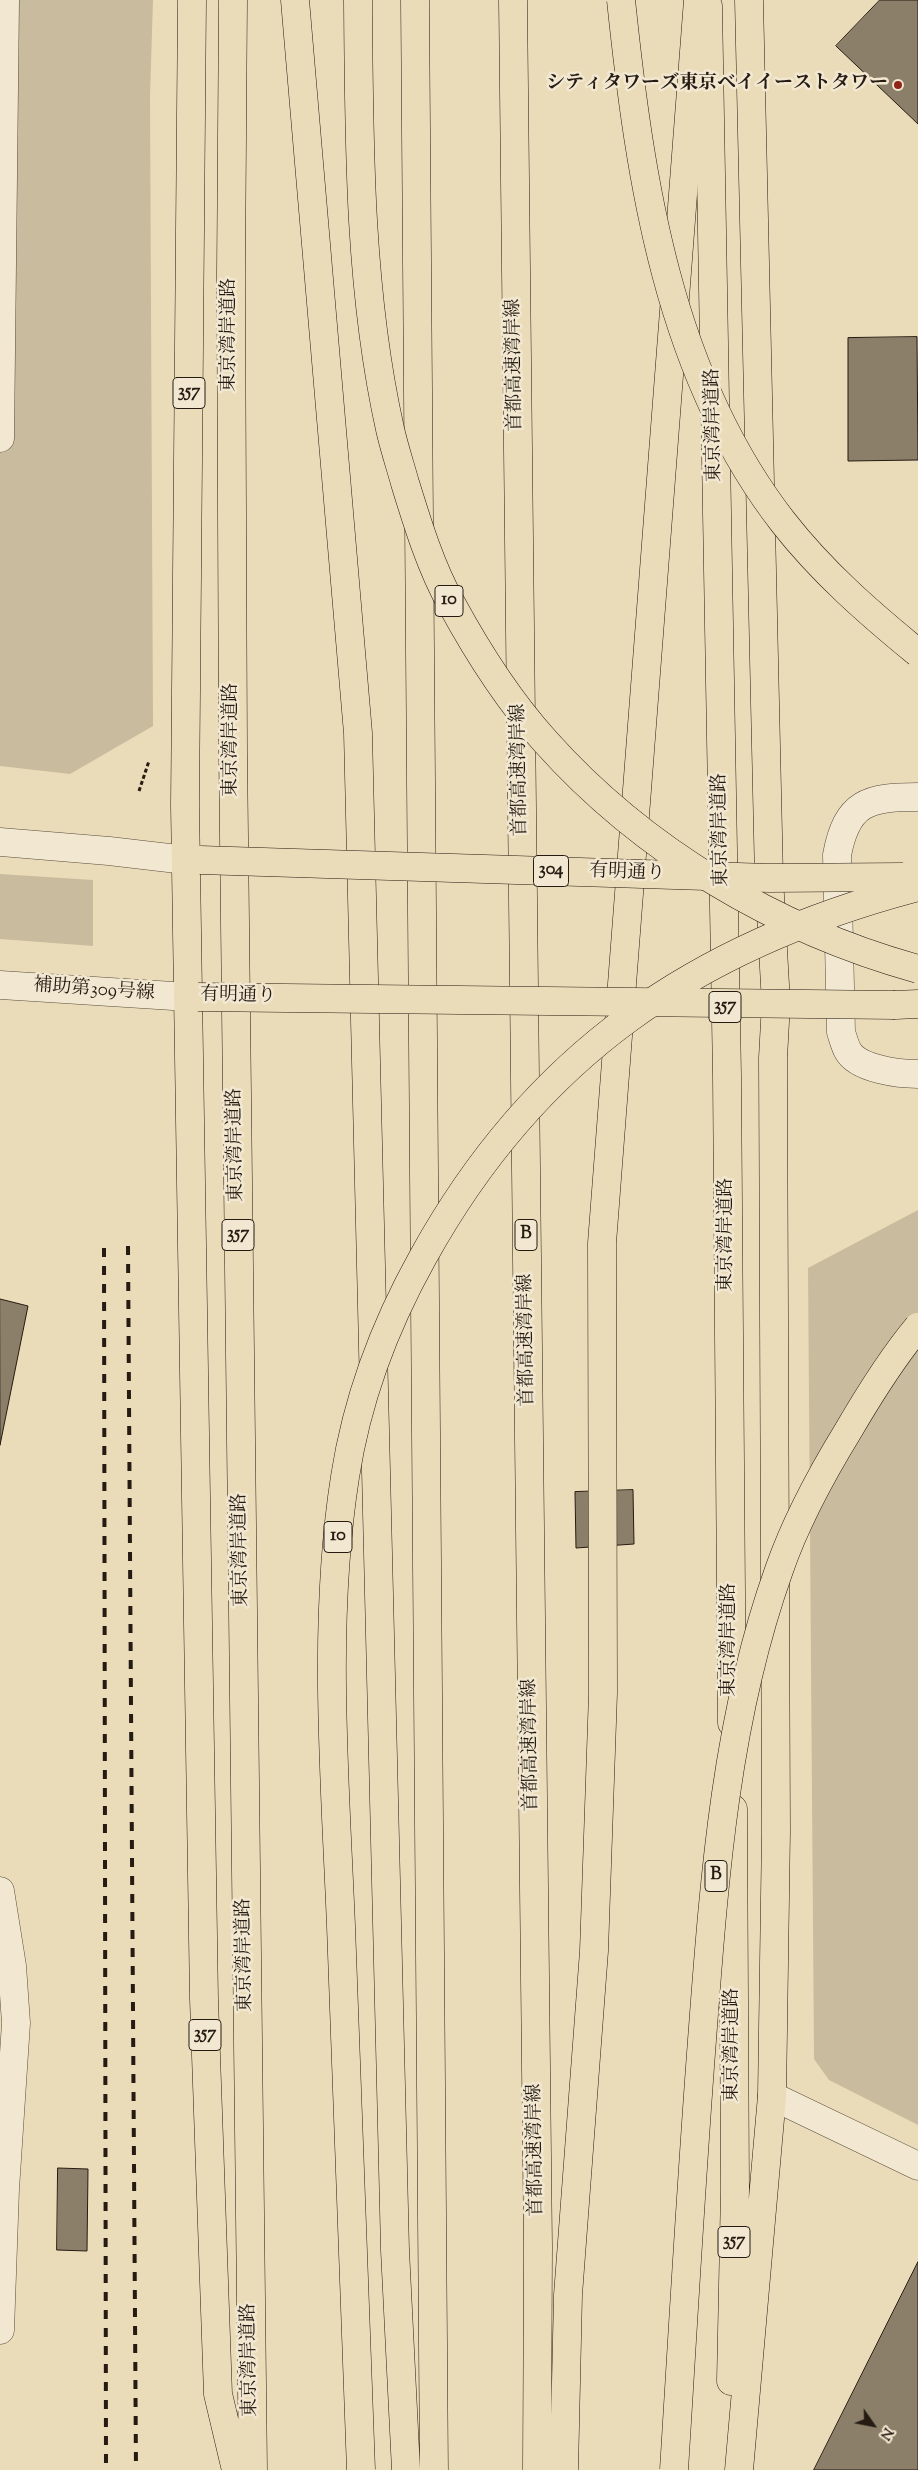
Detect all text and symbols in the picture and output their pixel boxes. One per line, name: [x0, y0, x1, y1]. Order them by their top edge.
place label: シティタワーズ東京ベイイーストタワー: [546, 74, 888, 96]
marker: シティタワーズ東京ベイイーストタワー: [892, 79, 904, 91]
street label: 東京湾岸道路: [220, 278, 242, 392]
street label: 首都高速湾岸線: [503, 298, 529, 432]
street label: 東京湾岸道路: [703, 368, 727, 482]
road number: 357: [173, 378, 205, 408]
road number: 10: [435, 586, 463, 616]
street label: 東京湾岸道路: [222, 683, 244, 797]
street label: 首都高速湾岸線: [508, 703, 534, 837]
street label: 東京湾岸道路: [710, 773, 734, 887]
road number: 304: [534, 856, 568, 886]
street label: 有明通り: [589, 861, 665, 887]
street label: 補助第309号線: [32, 975, 156, 1007]
street label: 有明通り: [200, 985, 276, 1009]
road number: 357: [709, 992, 741, 1022]
street label: 東京湾岸道路: [225, 1088, 249, 1202]
street label: 東京湾岸道路: [717, 1178, 739, 1292]
road number: 357: [222, 1220, 254, 1250]
road number: B: [515, 1220, 537, 1250]
street label: 首都高速湾岸線: [515, 1273, 541, 1407]
street label: 東京湾岸道路: [230, 1493, 254, 1607]
road number: 10: [324, 1521, 352, 1552]
street label: 東京湾岸道路: [720, 1583, 742, 1697]
street label: 首都高速湾岸線: [519, 1678, 545, 1812]
road number: B: [705, 1860, 727, 1892]
street label: 東京湾岸道路: [234, 1898, 258, 2012]
street label: 東京湾岸道路: [723, 1988, 745, 2102]
road number: 357: [189, 2020, 221, 2050]
street label: 首都高速湾岸線: [524, 2083, 550, 2217]
road number: 357: [718, 2226, 750, 2258]
street label: 東京湾岸道路: [239, 2303, 263, 2417]
north arrow: [848, 2400, 898, 2450]
text: N: [874, 2423, 897, 2443]

